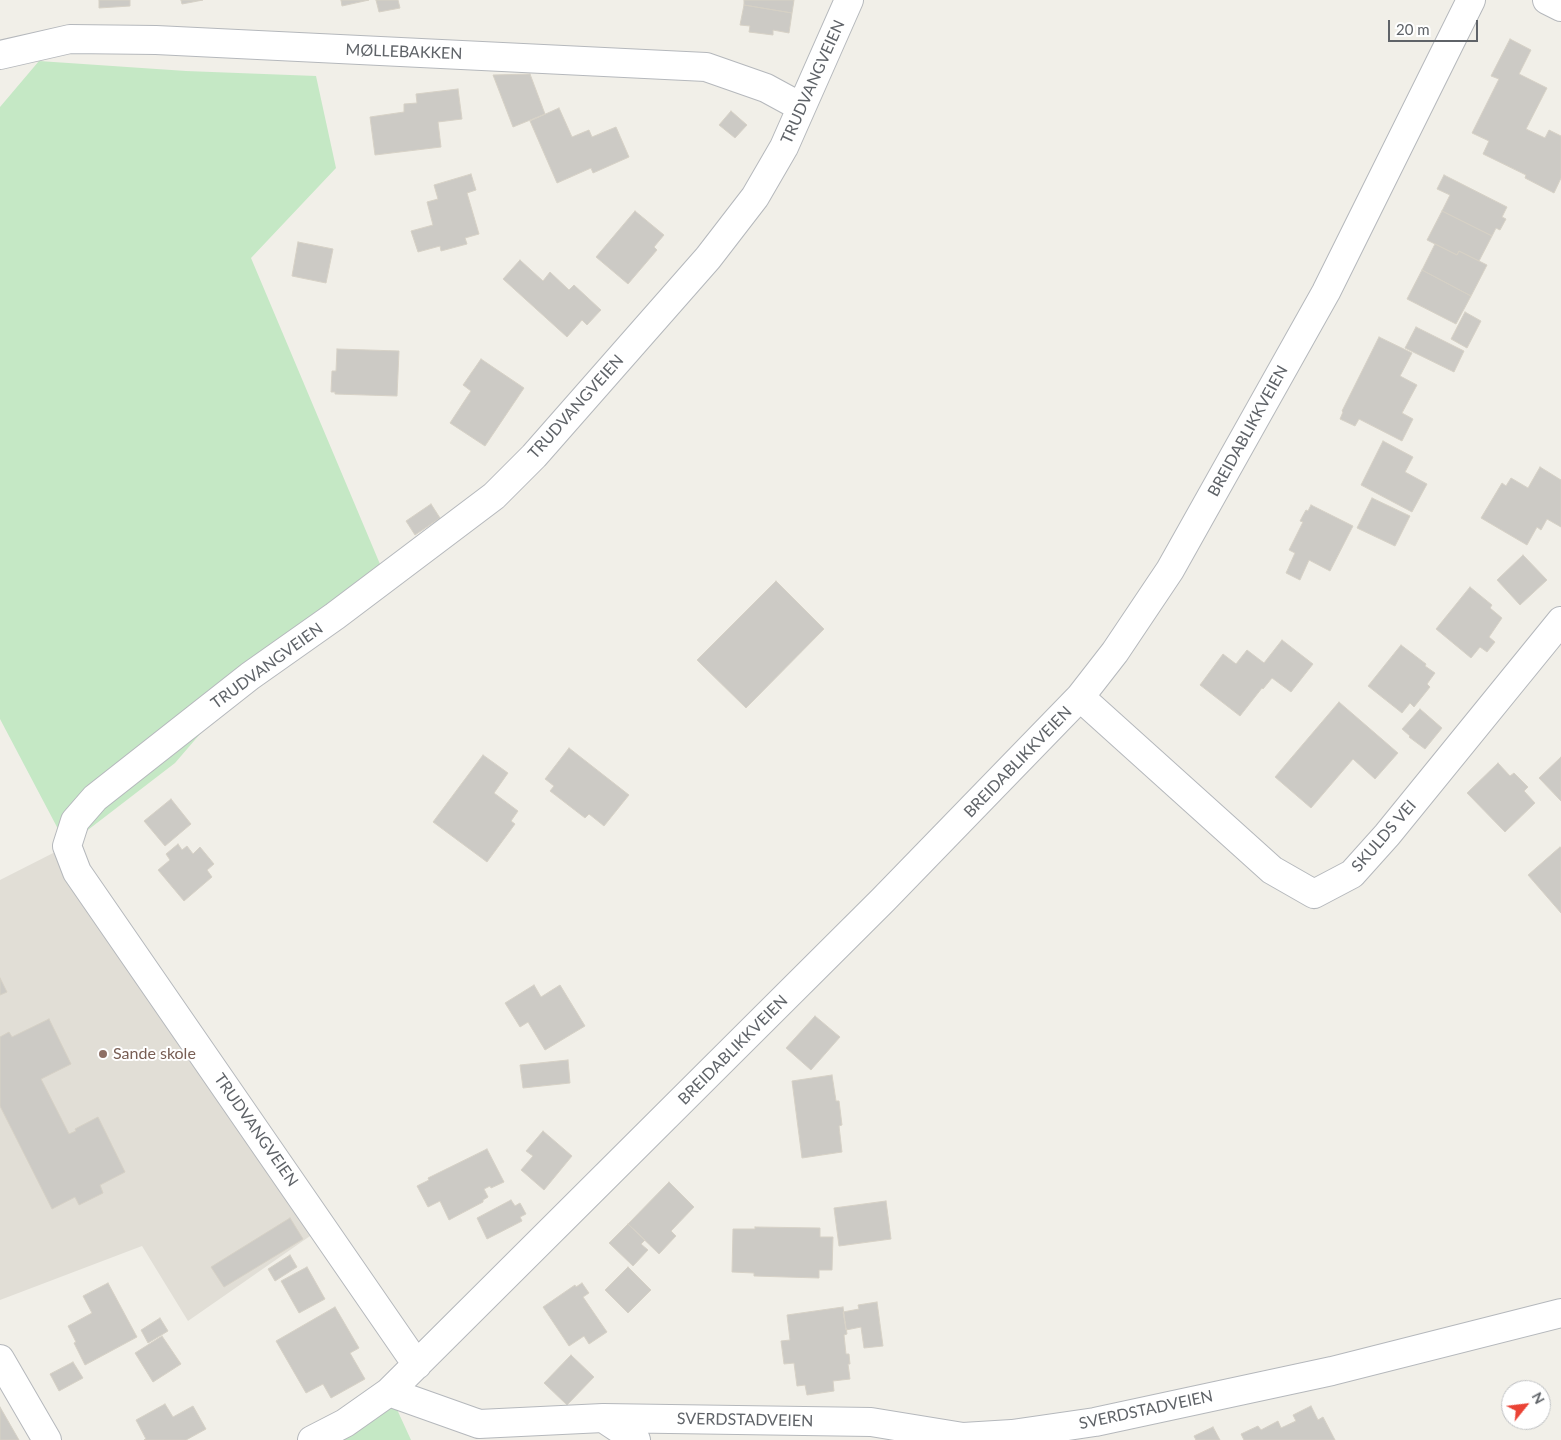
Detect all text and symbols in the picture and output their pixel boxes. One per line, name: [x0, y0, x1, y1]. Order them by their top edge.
scale bar: [1391, 10, 1481, 42]
street label: TRUDVANGVEIEN: [777, 17, 849, 147]
text: 20 m: [1396, 20, 1430, 38]
street label: MØLLEBAKKEN: [345, 40, 463, 64]
street label: TRUDVANGVEIEN: [524, 351, 628, 463]
street label: BREIDABLIKKVEIEN: [1204, 362, 1292, 500]
street label: TRUDVANGVEIEN: [207, 619, 327, 713]
street label: BREIDABLIKKVEIEN: [960, 702, 1076, 822]
street label: SKULDS VEI: [1348, 796, 1420, 876]
street label: BREIDABLIKKVEIEN: [674, 991, 792, 1109]
place label: Sande skole: [113, 1044, 196, 1064]
marker: Sande skole: [97, 1048, 109, 1060]
street label: TRUDVANGVEIEN: [210, 1070, 302, 1190]
north arrow: [1501, 1380, 1551, 1430]
street label: SVERDSTADVEIEN: [1077, 1386, 1215, 1434]
text: N: [1529, 1389, 1549, 1407]
street label: SVERDSTADVEIEN: [677, 1409, 813, 1431]

